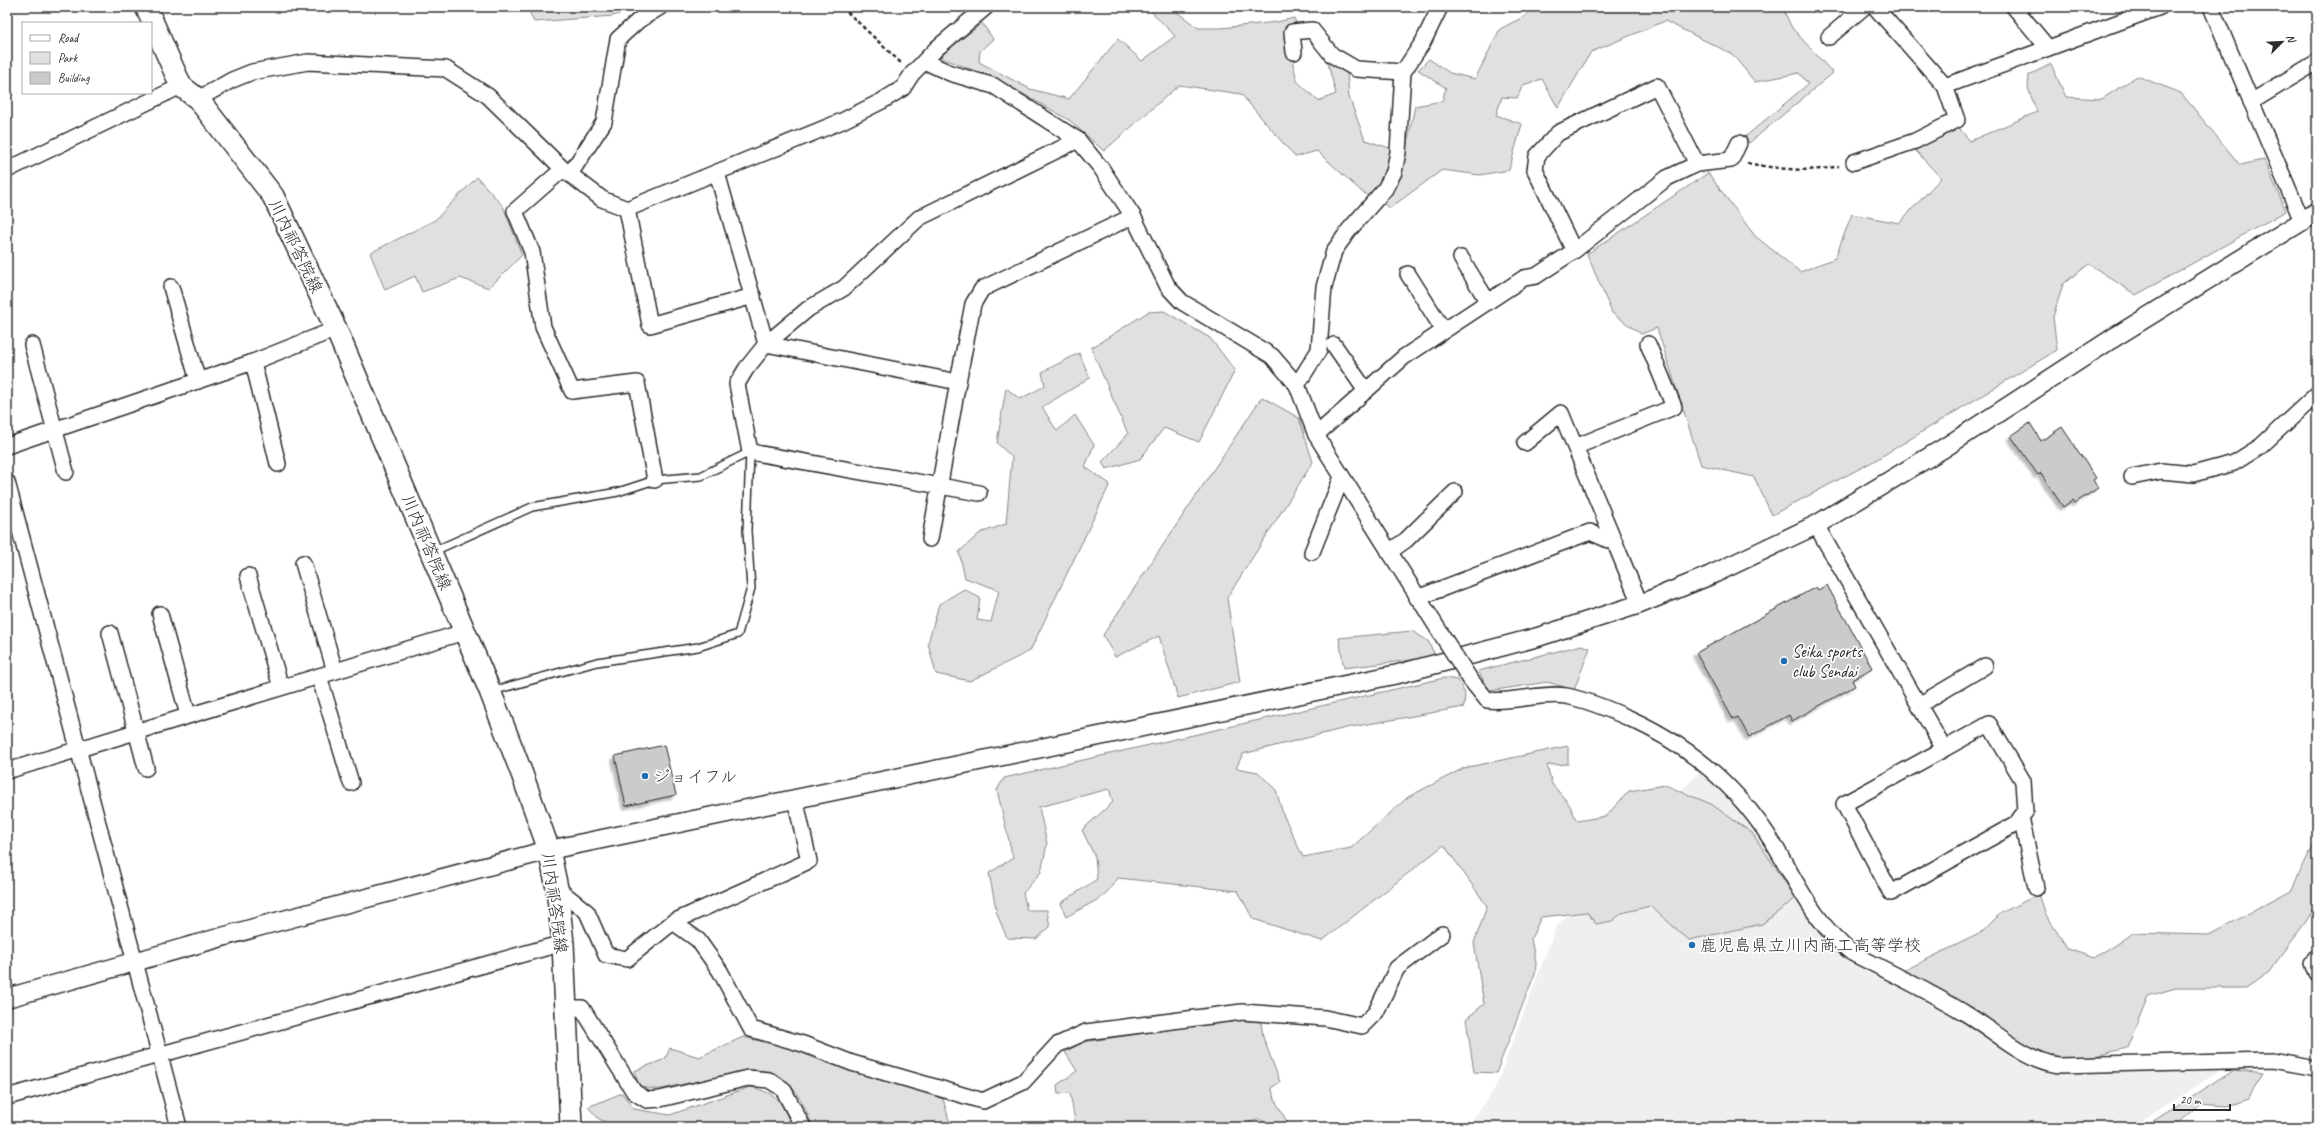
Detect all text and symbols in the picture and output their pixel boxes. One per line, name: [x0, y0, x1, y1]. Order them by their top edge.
legend: [22, 22, 152, 94]
north arrow: [2262, 22, 2302, 62]
text: Road: [58, 30, 80, 46]
text: N: [2283, 32, 2300, 46]
text: Park: [58, 50, 79, 66]
text: Building: [58, 70, 90, 86]
street label: 川内祁答院線: [264, 196, 327, 297]
street label: 川内祁答院線: [397, 491, 456, 593]
place label: Seika sports club Sendai: [1792, 641, 1864, 682]
marker: Seika sports club Sendai: [1779, 656, 1789, 666]
place label: ジョイフル: [653, 766, 737, 787]
marker: ジョイフル: [640, 771, 650, 781]
street label: 川内祁答院線: [537, 851, 572, 955]
place label: 鹿児島県立川内商工高等学校: [1700, 935, 1921, 956]
marker: 鹿児島県立川内商工高等学校: [1687, 940, 1697, 950]
scale bar: [2174, 1086, 2230, 1112]
text: 20 m: [2180, 1092, 2202, 1108]

